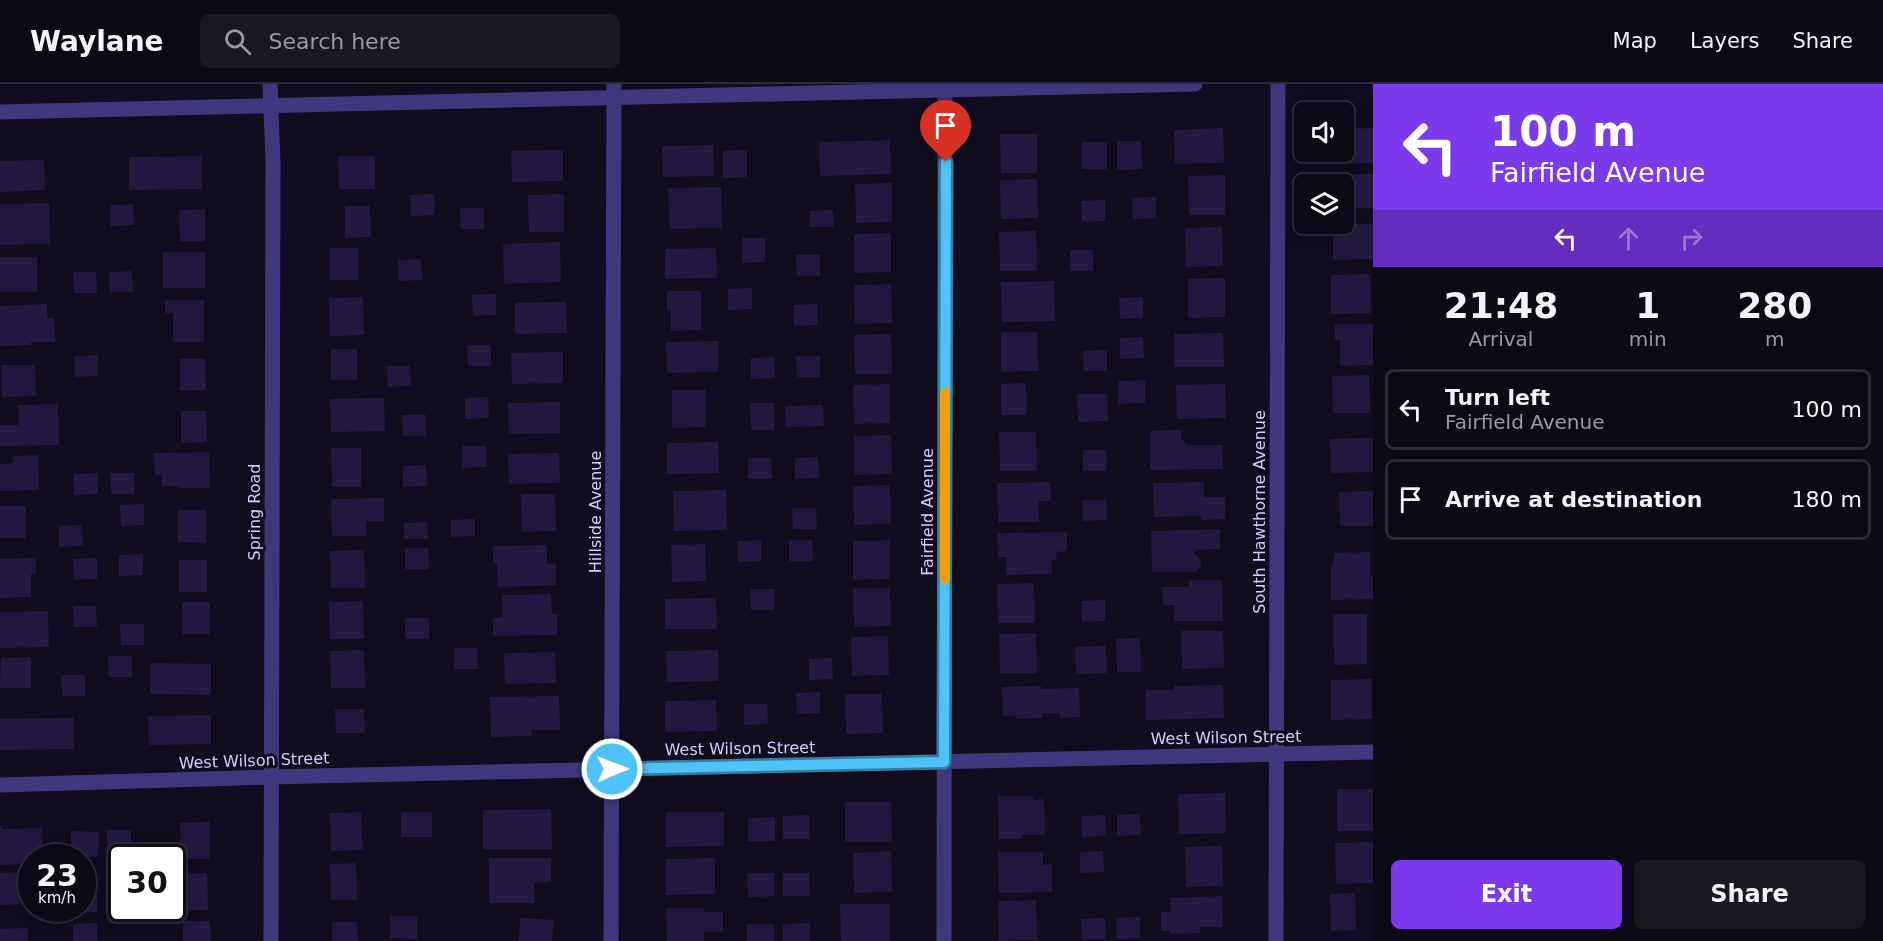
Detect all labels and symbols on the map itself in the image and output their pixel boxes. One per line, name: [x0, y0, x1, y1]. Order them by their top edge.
pin: [920, 100, 971, 162]
street label: South Hawthorne Avenue: [1250, 410, 1269, 614]
street label: Fairfield Avenue: [918, 448, 937, 576]
street label: Hillside Avenue: [586, 451, 605, 573]
street label: Spring Road: [245, 464, 264, 560]
street label: West Wilson Street: [1150, 727, 1302, 748]
position arrow: [580, 737, 644, 801]
street label: West Wilson Street: [664, 738, 816, 759]
street label: West Wilson Street: [178, 748, 330, 773]
speed limit sign: 30: [108, 844, 186, 922]

